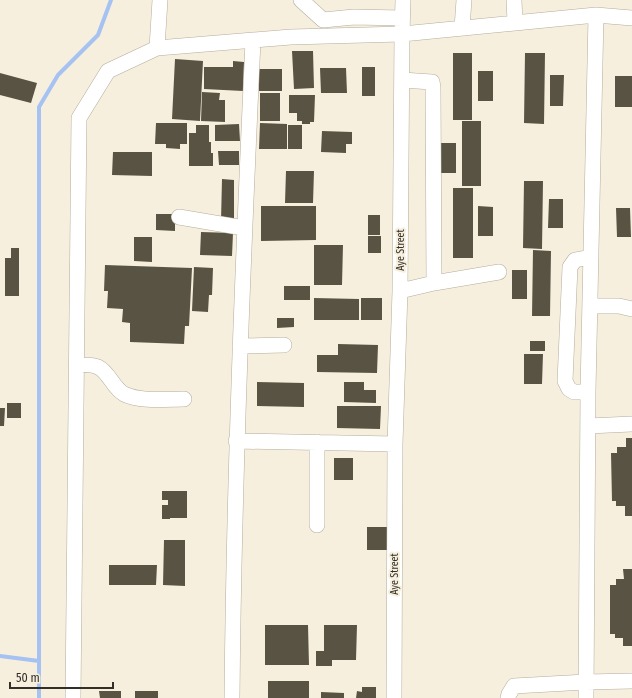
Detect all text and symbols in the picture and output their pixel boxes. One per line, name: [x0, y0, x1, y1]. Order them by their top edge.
street label: Aye Street: [395, 228, 407, 271]
street label: Aye Street: [389, 552, 401, 595]
scale bar: [10, 664, 113, 690]
text: 50 m: [16, 671, 40, 685]

